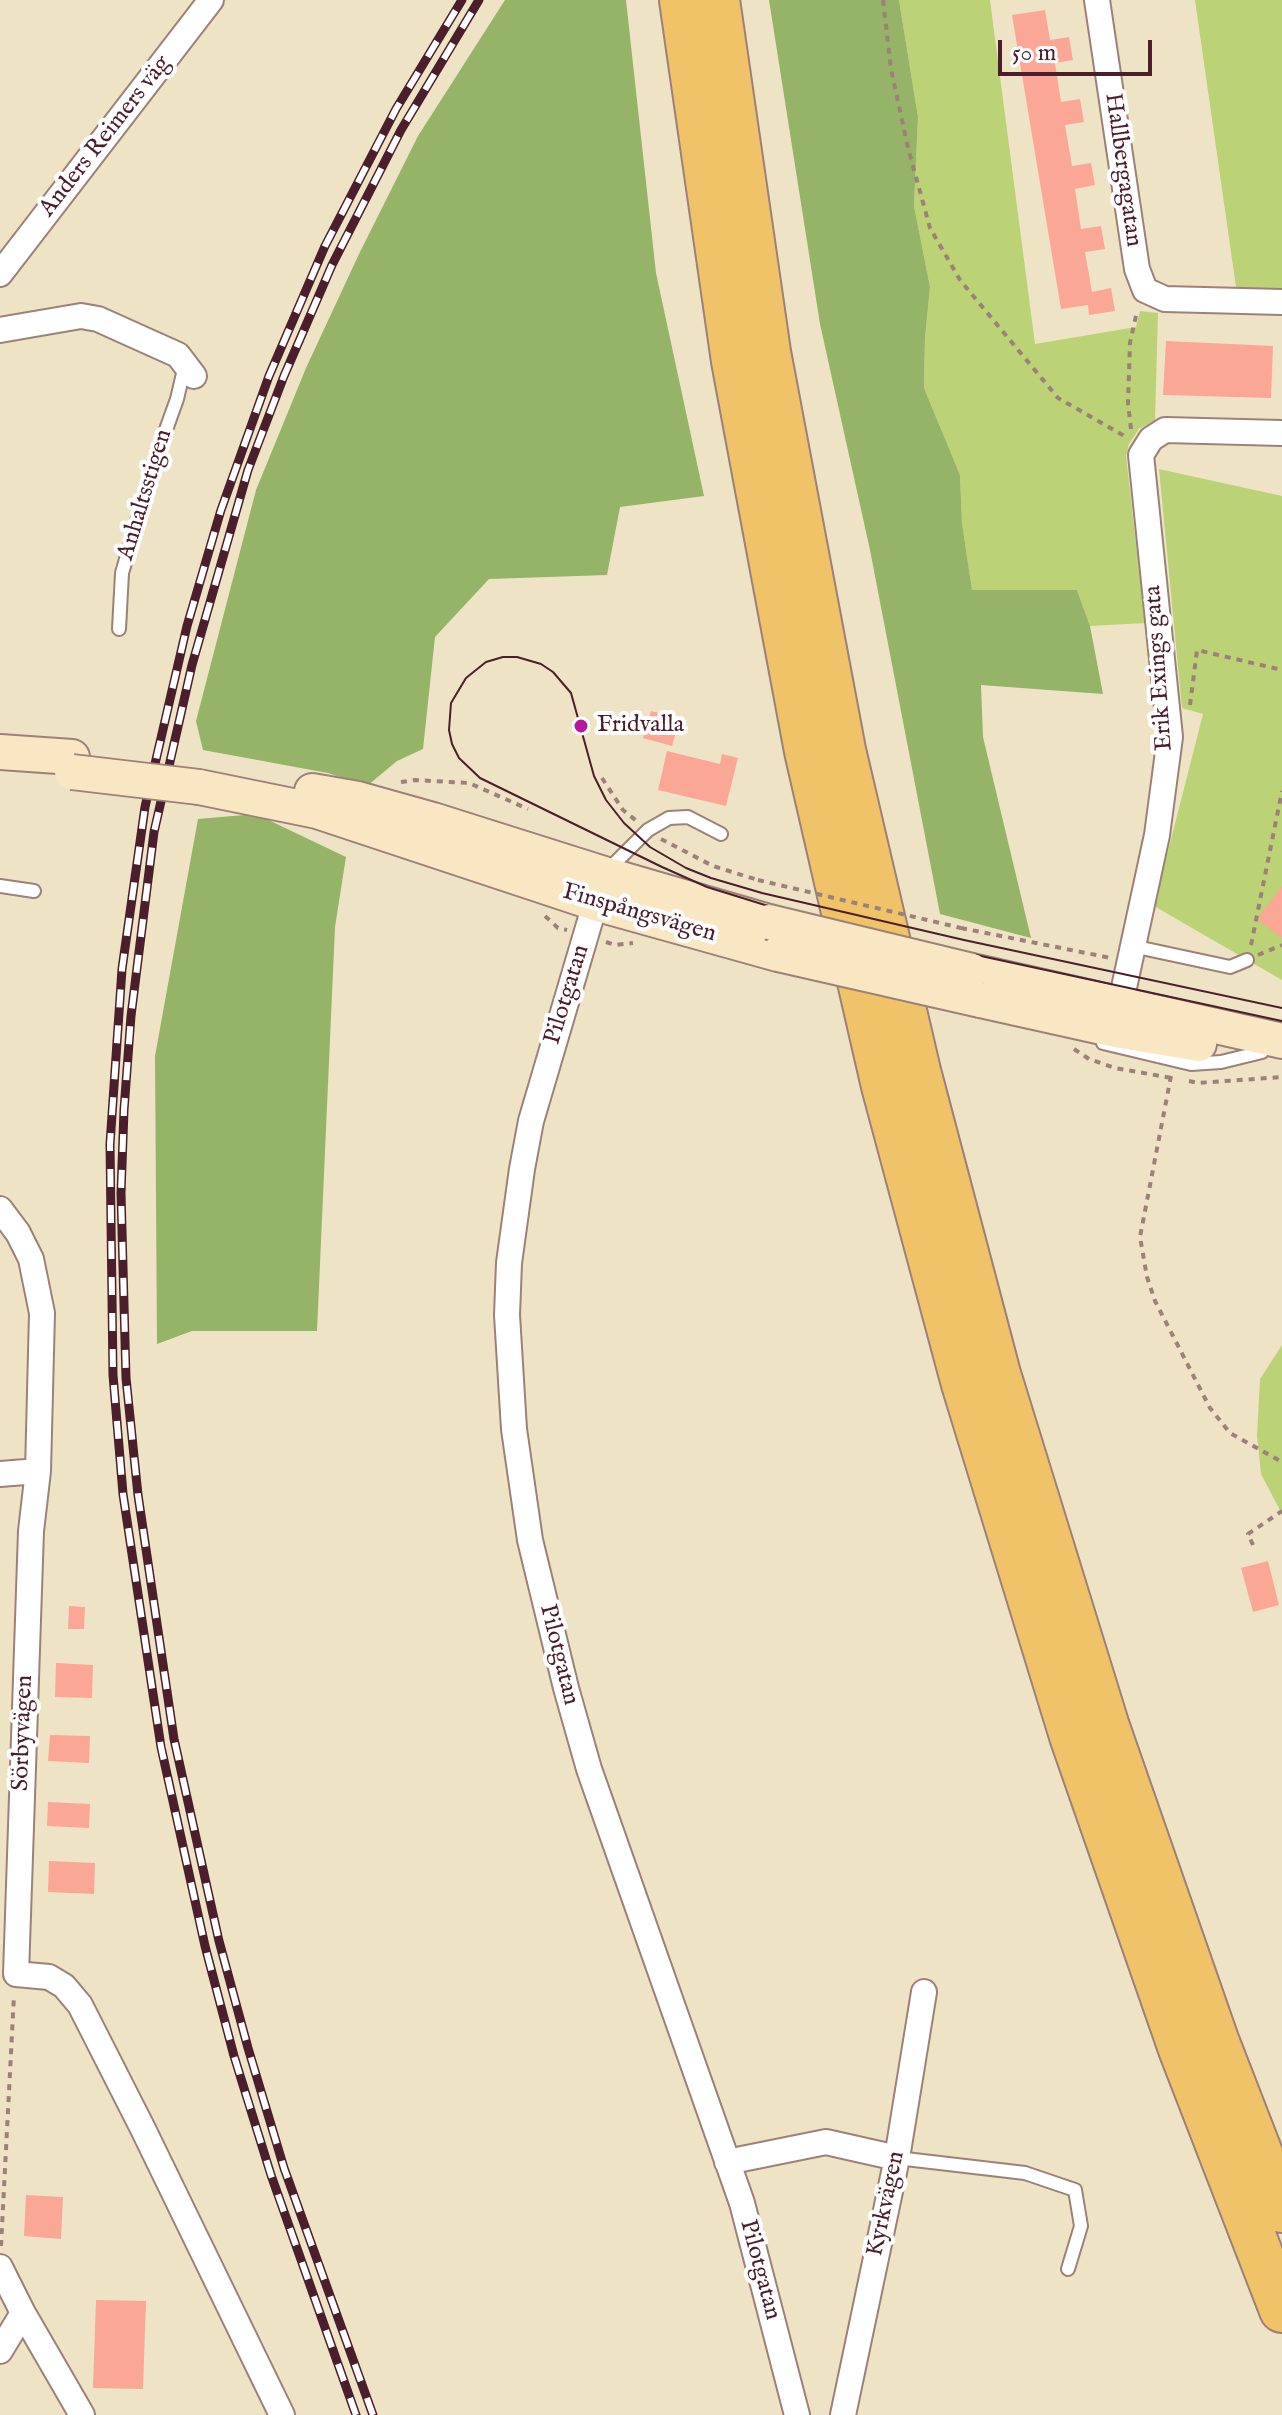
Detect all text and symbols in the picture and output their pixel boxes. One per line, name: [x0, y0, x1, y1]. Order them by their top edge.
scale bar: [1002, 24, 1156, 74]
text: 50 m: [1012, 38, 1056, 69]
street label: Anders Reimers väg: [34, 51, 178, 223]
street label: Hallbergagatan: [1097, 91, 1147, 249]
street label: Anhaltsstigen: [112, 426, 180, 564]
street label: Erik Exings gata: [1140, 584, 1180, 752]
place label: Fridvalla: [597, 712, 684, 740]
marker: Fridvalla: [572, 717, 590, 735]
street label: Finspångsvägen: [559, 878, 719, 950]
street label: Pilotgatan: [539, 942, 597, 1048]
street label: Pilotgatan: [532, 1602, 584, 1708]
street label: Sörbyvägen: [8, 1674, 40, 1792]
street label: Kyrkvägen: [862, 2149, 912, 2259]
street label: Pilotgatan: [732, 2217, 786, 2323]

